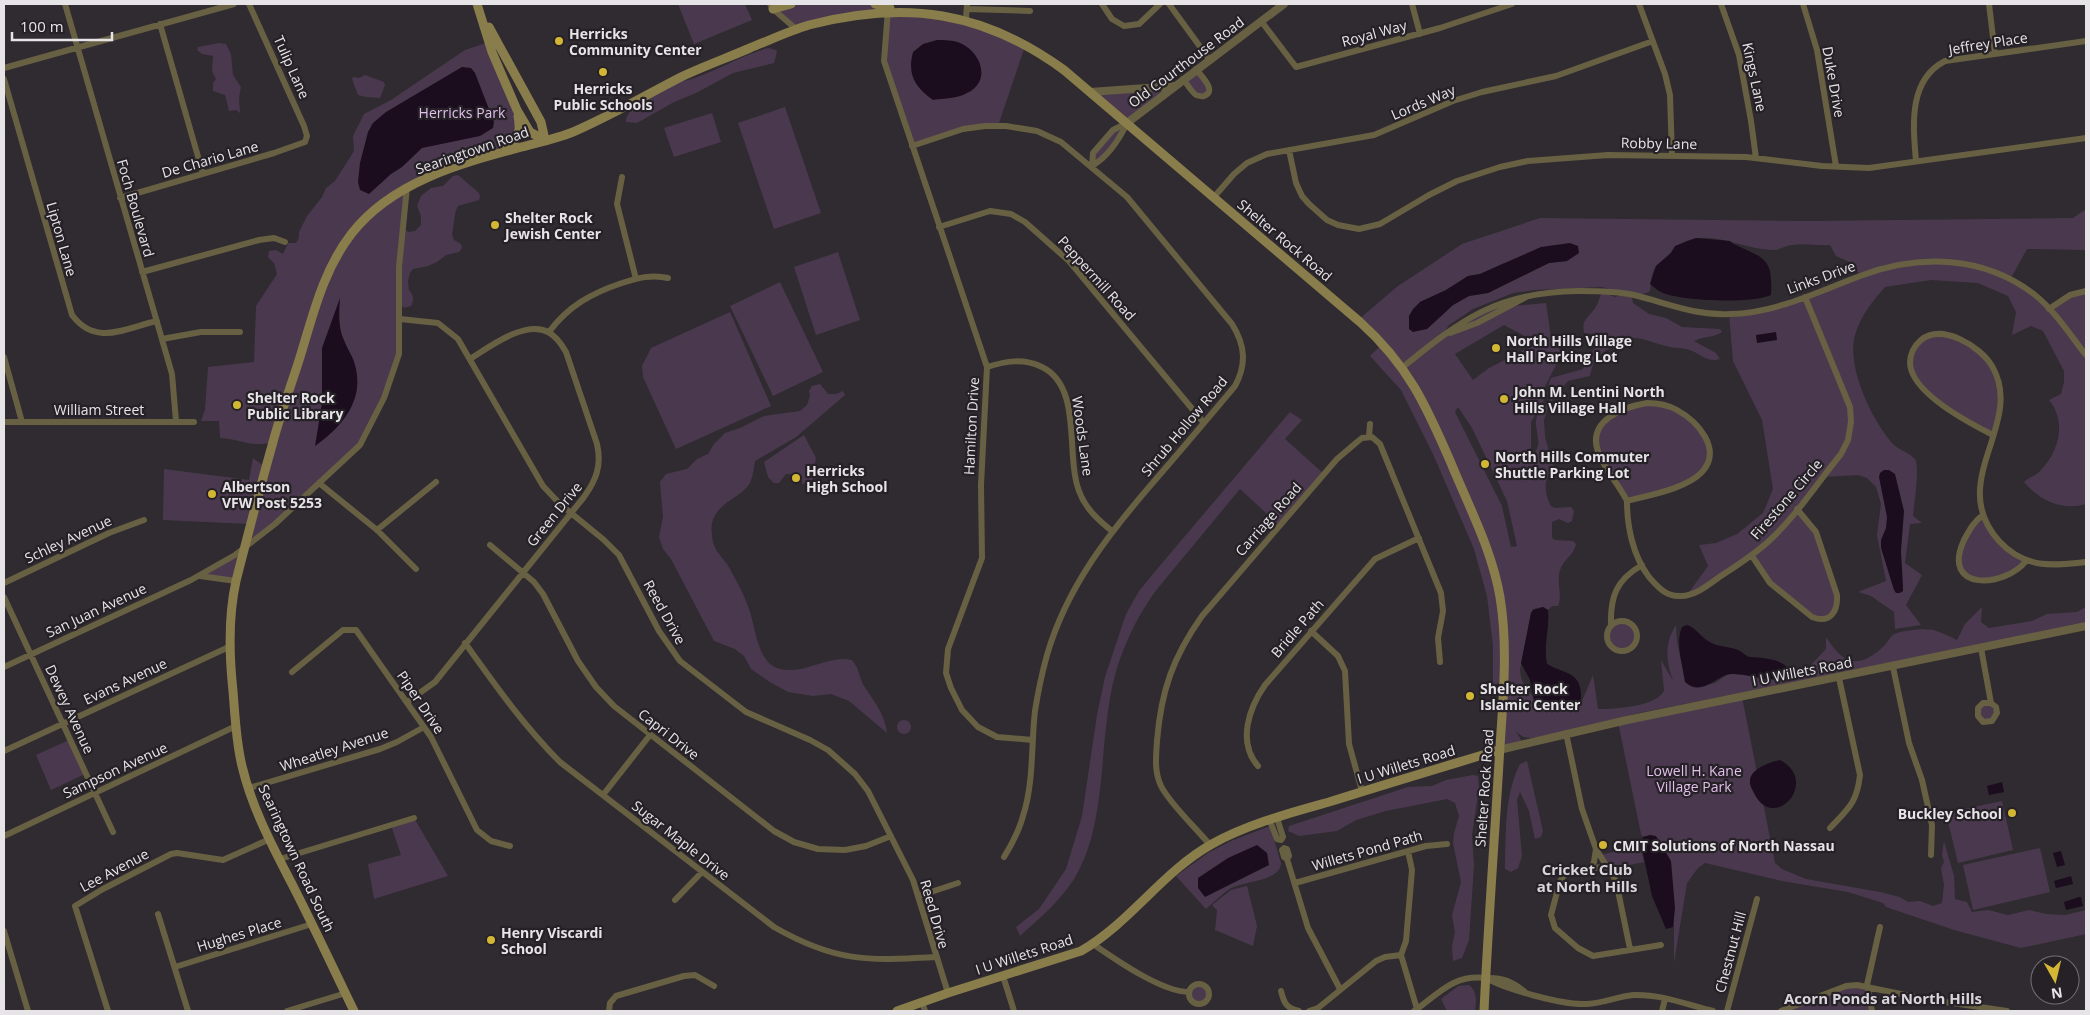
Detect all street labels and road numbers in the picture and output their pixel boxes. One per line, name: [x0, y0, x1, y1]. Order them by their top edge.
street label: Old Courthouse Road: [1124, 12, 1248, 112]
street label: Royal Way: [1339, 15, 1410, 51]
street label: Jeffrey Place: [1945, 27, 2029, 59]
street label: Tulip Lane: [270, 32, 314, 102]
street label: Kings Lane: [1738, 41, 1772, 113]
street label: Duke Drive: [1818, 45, 1850, 119]
street label: Lords Way: [1388, 80, 1459, 124]
street label: Searingtown Road: [413, 122, 531, 178]
street label: Robby Lane: [1621, 133, 1697, 153]
street label: De Chario Lane: [159, 136, 261, 182]
street label: Foch Boulevard: [113, 157, 159, 259]
street label: Shelter Rock Road: [1234, 195, 1336, 285]
street label: Lipton Lane: [42, 200, 82, 279]
street label: Peppermill Road: [1054, 232, 1140, 324]
street label: Links Drive: [1784, 256, 1858, 298]
street label: Shrub Hollow Road: [1137, 372, 1231, 480]
street label: Hamilton Drive: [959, 376, 983, 475]
street label: Woods Lane: [1068, 395, 1098, 477]
street label: William Street: [54, 400, 144, 419]
street label: Firestone Circle: [1746, 455, 1826, 543]
street label: Green Drive: [522, 478, 586, 550]
street label: Carriage Road: [1231, 478, 1305, 560]
street label: Schley Avenue: [21, 511, 115, 567]
street label: Reed Drive: [640, 576, 691, 648]
street label: San Juan Avenue: [43, 578, 149, 642]
street label: Bridle Path: [1266, 595, 1328, 661]
street label: I U Willets Road: [1750, 652, 1854, 690]
street label: Evans Avenue: [80, 653, 170, 709]
street label: Dewey Avenue: [41, 661, 99, 757]
street label: Piper Drive: [393, 667, 449, 737]
street label: Capri Drive: [635, 704, 703, 764]
street label: Wheatley Avenue: [277, 722, 391, 775]
street label: Shelter Rock Road: [1470, 728, 1498, 848]
street label: Sampson Avenue: [60, 737, 170, 802]
street label: I U Willets Road: [1355, 740, 1457, 788]
street label: Searingtown Road South: [254, 781, 340, 935]
street label: Sugar Maple Drive: [628, 796, 734, 884]
street label: Willets Pond Path: [1310, 825, 1424, 875]
street label: Lee Avenue: [76, 844, 152, 896]
street label: Reed Drive: [916, 877, 954, 951]
street label: Chestnut Hill: [1710, 909, 1750, 995]
street label: Hughes Place: [194, 912, 284, 956]
street label: I U Willets Road: [973, 929, 1075, 979]

